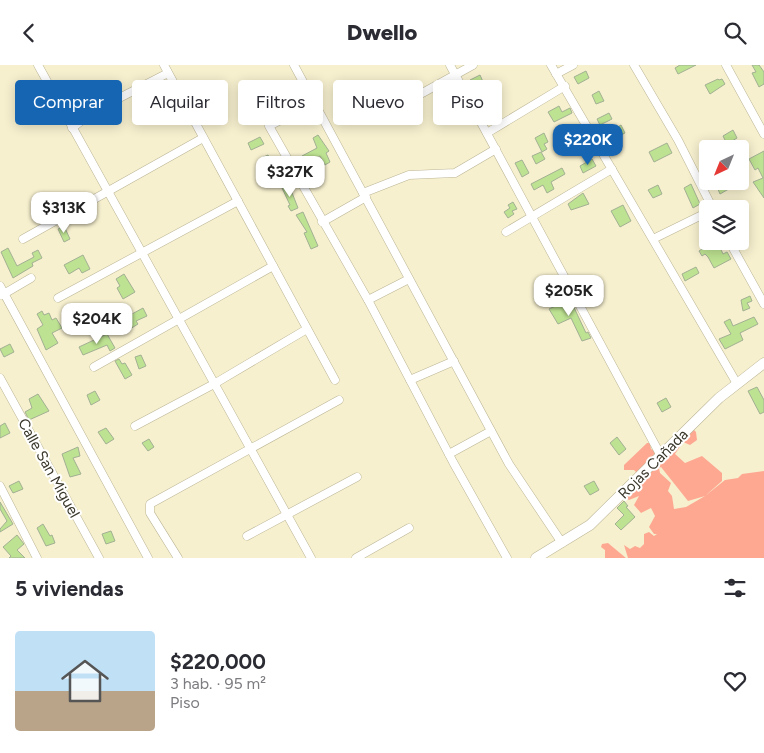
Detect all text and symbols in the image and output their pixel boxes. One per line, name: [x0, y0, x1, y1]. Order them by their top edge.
icon: back: [15, 19, 43, 47]
text: Dwello: [347, 19, 417, 46]
icon: search: [721, 19, 749, 47]
chip: Comprar: [15, 80, 122, 125]
chip: Alquilar: [132, 80, 228, 125]
chip: Filtros: [238, 80, 323, 125]
chip: Nuevo: [333, 80, 423, 125]
chip: Piso: [433, 80, 502, 125]
pin: $220K: [553, 123, 623, 166]
text: $220K: [564, 130, 612, 149]
north arrow: [699, 140, 749, 190]
map controls: [699, 140, 749, 250]
pin: $327K: [255, 155, 325, 198]
text: $327K: [267, 162, 313, 181]
pin: $313K: [29, 191, 99, 234]
text: $313K: [42, 198, 86, 217]
button: layers: [699, 200, 749, 250]
pin: $205K: [534, 275, 604, 317]
text: $205K: [545, 281, 593, 300]
pin: $204K: [62, 303, 132, 345]
text: $204K: [72, 309, 122, 328]
street label: Calle San Miguel: [14, 415, 84, 521]
street label: Rojas Cañada: [614, 425, 692, 503]
icon: filters: [721, 574, 749, 602]
text: 5 viviendas: [15, 576, 124, 601]
text: $220,000: [170, 649, 266, 674]
icon: home: [55, 651, 115, 711]
icon: heart: [721, 667, 749, 695]
text: 3 hab. · 95 m²: [170, 674, 266, 693]
text: Piso: [170, 693, 200, 712]

